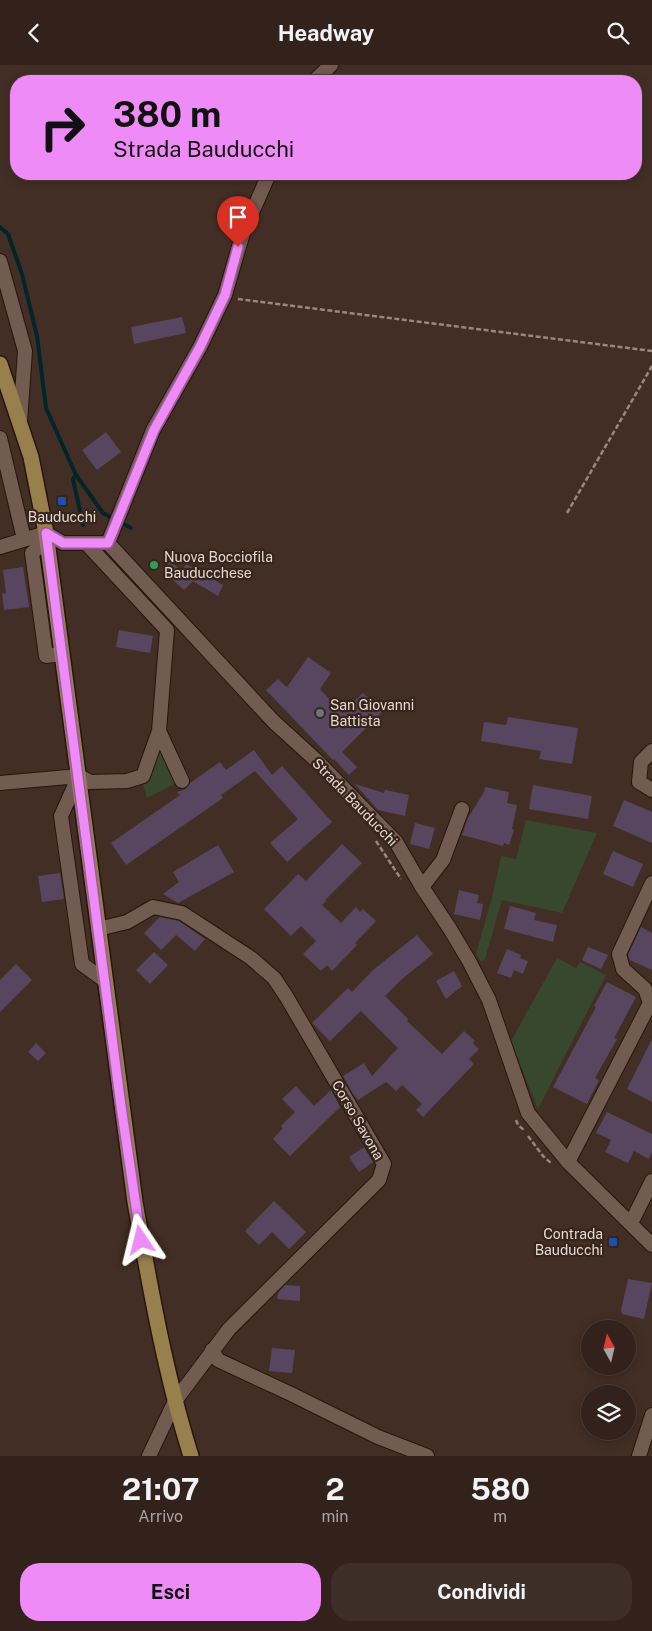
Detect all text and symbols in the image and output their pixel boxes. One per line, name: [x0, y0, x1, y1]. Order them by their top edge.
icon: back: [20, 19, 48, 47]
icon: search: [604, 19, 632, 47]
text: Headway: [278, 20, 374, 46]
text: 380 m: [113, 94, 221, 135]
icon: right: [30, 95, 95, 160]
text: Strada Bauducchi: [113, 136, 294, 162]
pin: [217, 196, 259, 247]
icon: arrive: [224, 203, 252, 231]
marker: Bauducchi: [56, 495, 68, 507]
place label: Bauducchi: [28, 509, 96, 525]
place label: Nuova Bocciofila Bauducchese: [164, 549, 273, 581]
marker: Nuova Bocciofila Bauducchese: [148, 559, 160, 571]
place label: San Giovanni Battista: [330, 697, 414, 729]
marker: San Giovanni Battista: [314, 707, 326, 719]
street label: Strada Bauducchi: [309, 755, 401, 849]
street label: Corso Savona: [329, 1078, 387, 1162]
position arrow: [114, 1213, 166, 1265]
place label: Contrada Bauducchi: [535, 1226, 603, 1258]
marker: Contrada Bauducchi: [607, 1236, 619, 1248]
north arrow: [581, 1320, 636, 1375]
map controls: [581, 1320, 636, 1440]
button: layers: [581, 1385, 636, 1440]
text: 21:07: [122, 1471, 200, 1507]
text: 2: [325, 1471, 345, 1507]
text: 580: [470, 1471, 530, 1507]
text: Arrivo: [138, 1507, 183, 1526]
text: min: [321, 1507, 349, 1526]
text: m: [493, 1507, 507, 1526]
button: Esci: [20, 1563, 321, 1621]
button: Condividi: [331, 1563, 632, 1621]

